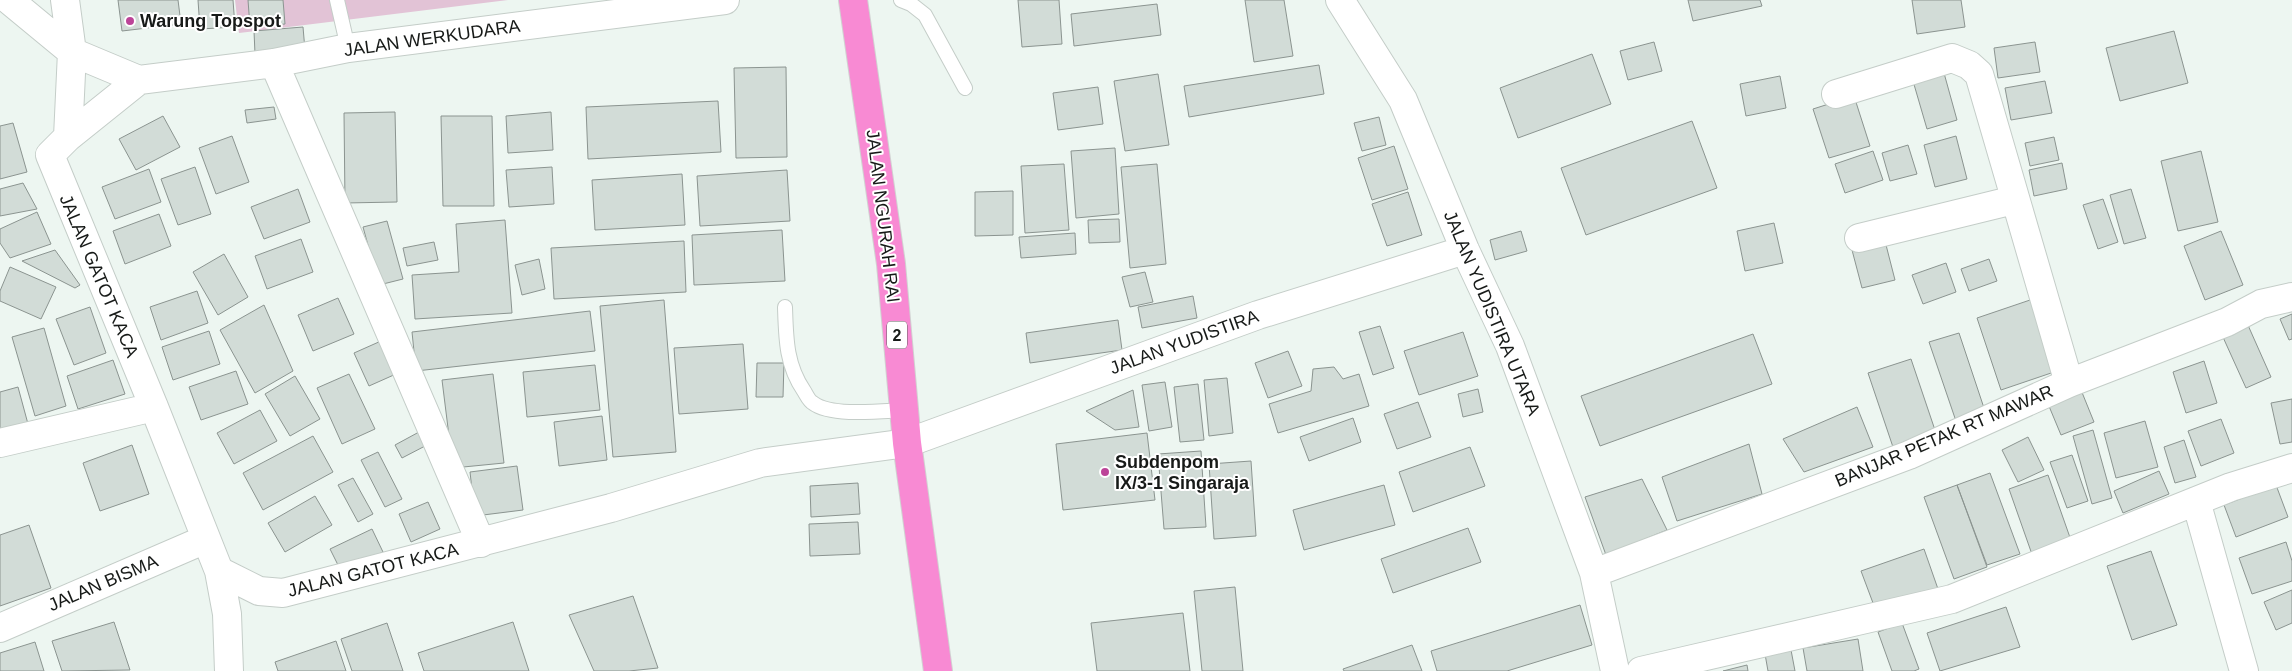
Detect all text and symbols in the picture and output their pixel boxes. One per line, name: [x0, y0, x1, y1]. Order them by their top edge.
place label: Warung Topspot: [140, 11, 281, 31]
marker: Warung Topspot: [124, 15, 136, 27]
street label: JALAN WERKUDARA: [342, 16, 522, 60]
street label: JALAN NGURAH RAI: [862, 128, 904, 304]
street label: JALAN GATOT KACA: [56, 192, 142, 360]
street label: JALAN YUDISTIRA UTARA: [1440, 208, 1544, 418]
street label: JALAN YUDISTIRA: [1107, 306, 1261, 378]
road number: 2: [887, 322, 907, 348]
street label: BANJAR PETAK RT MAWAR: [1832, 381, 2056, 491]
place label: Subdenpom IX/3-1 Singaraja: [1115, 452, 1250, 493]
marker: Subdenpom IX/3-1 Singaraja: [1099, 466, 1111, 478]
street label: JALAN GATOT KACA: [286, 539, 460, 601]
street label: JALAN BISMA: [45, 551, 161, 615]

